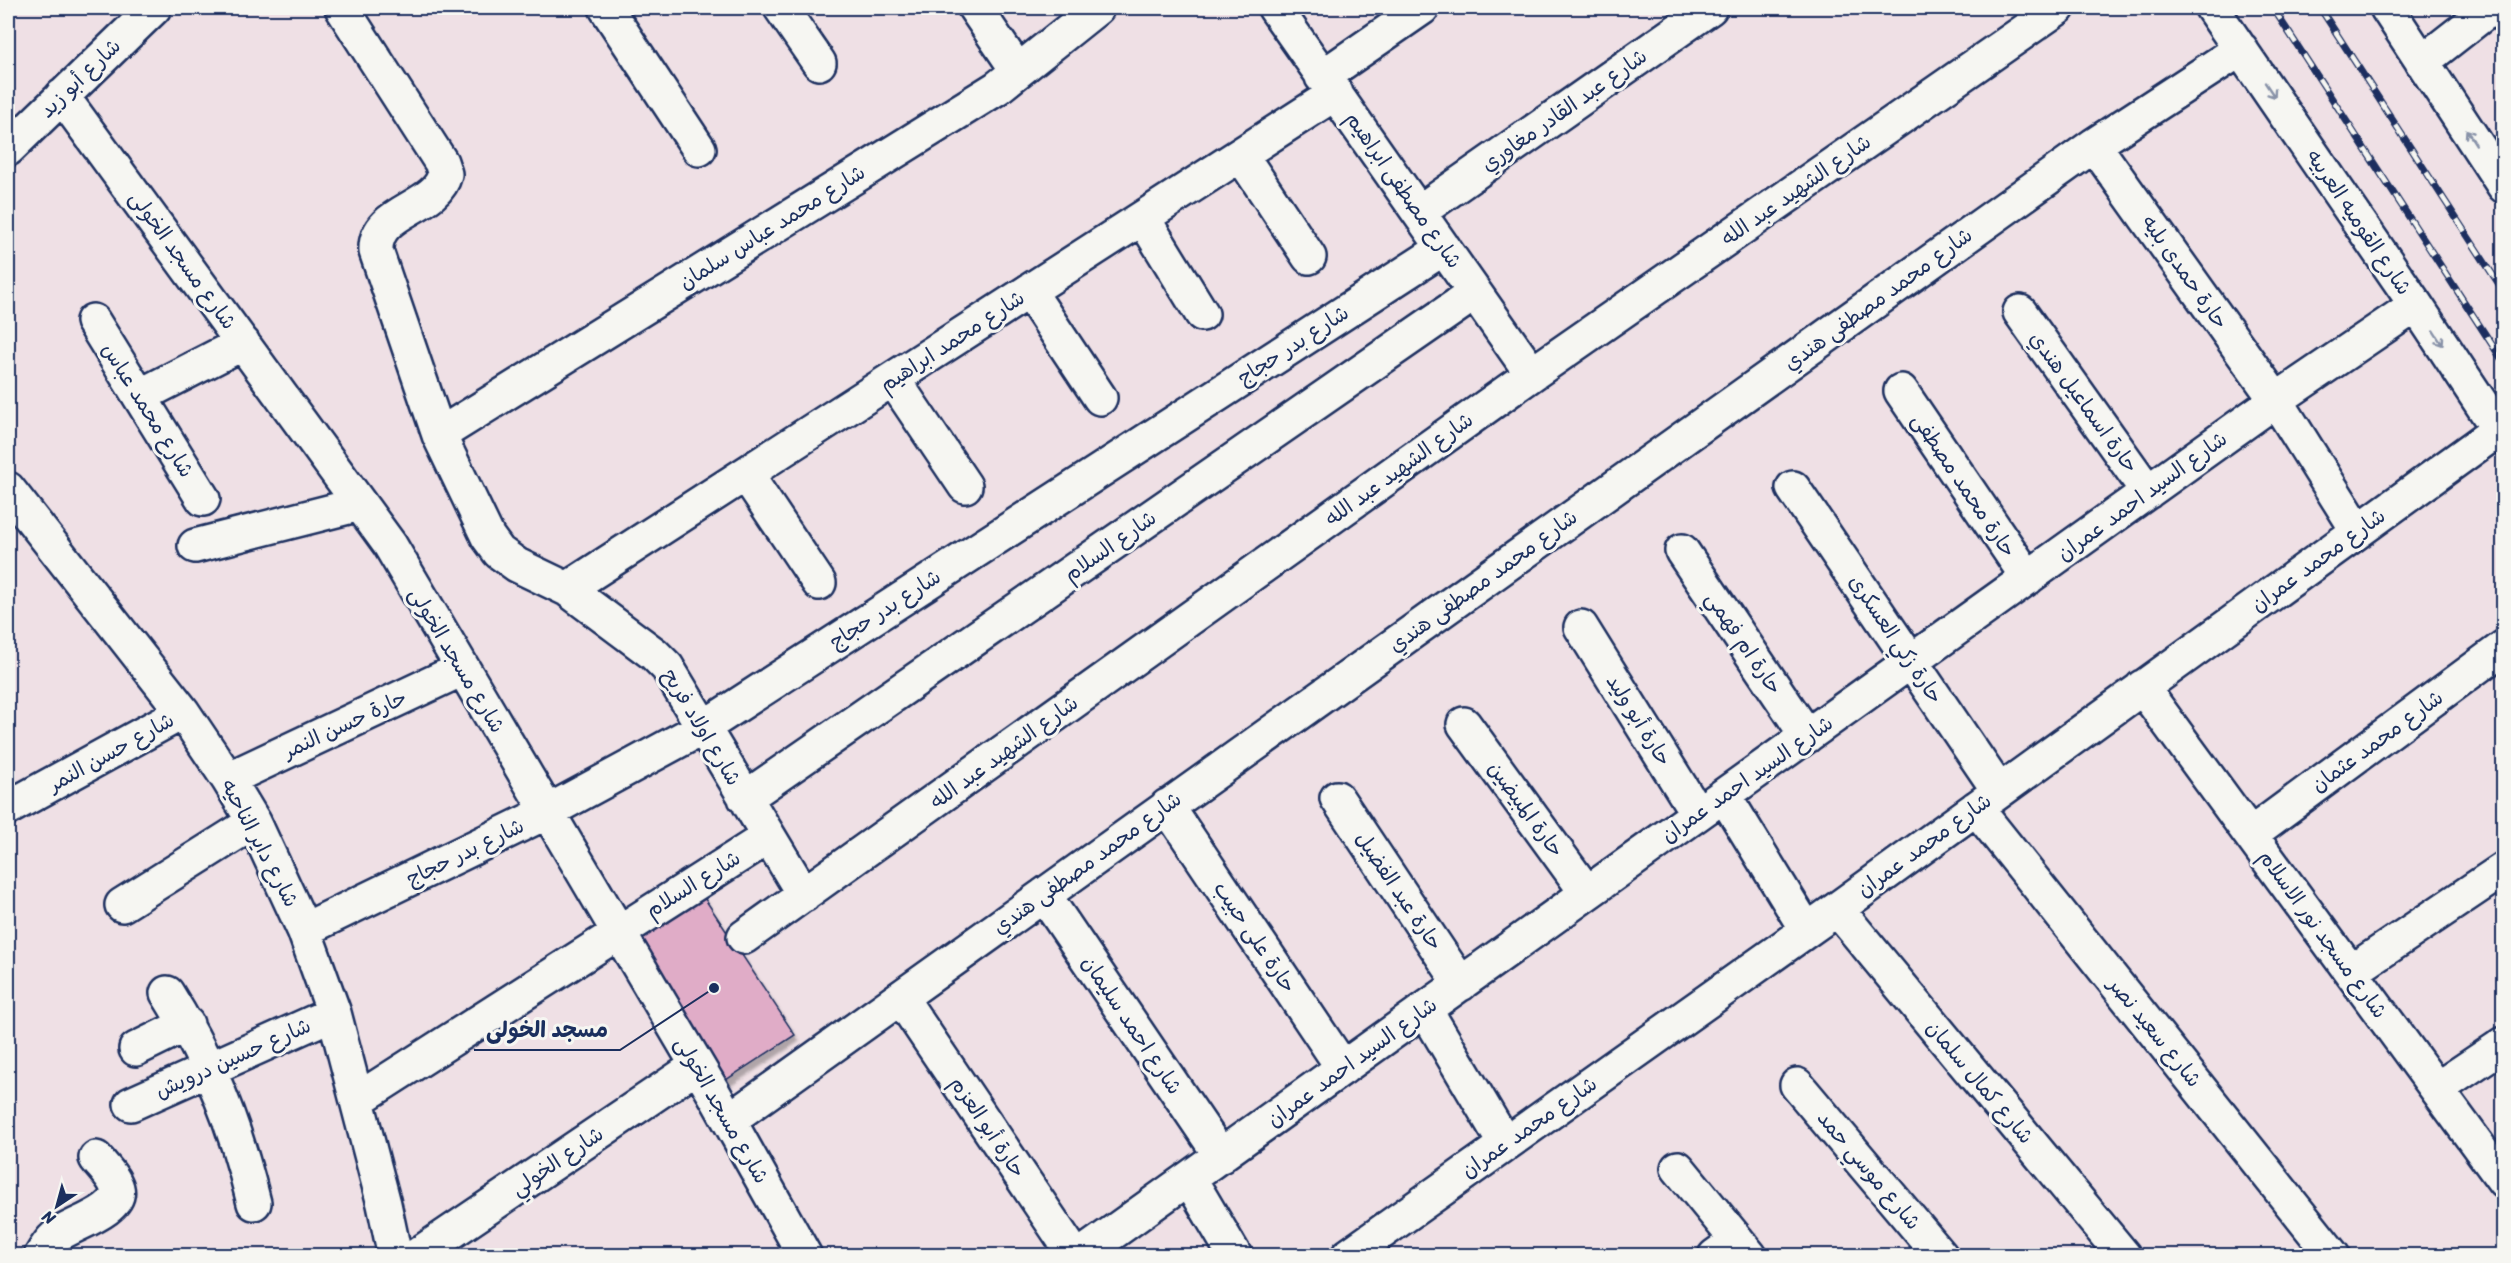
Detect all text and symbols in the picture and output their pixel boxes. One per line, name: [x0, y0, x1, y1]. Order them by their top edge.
street label: شارع أبو زيد: [30, 28, 130, 128]
street label: شارع عبد القادر مغاوري: [1472, 38, 1656, 182]
one-way arrow: [2264, 81, 2276, 98]
street label: شارع مصطفى ابراهيم: [1335, 103, 1473, 277]
street label: شارع الشهيد عبد الله: [1713, 124, 1879, 256]
one-way arrow: [2465, 128, 2478, 145]
street label: شارع القوميه العربيه: [2296, 141, 2422, 303]
street label: شارع محمد عباس سلمان: [671, 154, 873, 300]
street label: شارع مسجد الخولى: [119, 182, 247, 338]
street label: حارة حمدى بليه: [2131, 207, 2239, 337]
street label: شارع محمد مصطفى هندي: [1775, 217, 1981, 381]
street label: شارع محمد ابراهيم: [871, 279, 1033, 403]
street label: شارع بدر حجاج: [1229, 294, 1357, 396]
street label: حارة اسماعيل هندي: [2019, 323, 2149, 481]
one-way arrow: [2432, 329, 2444, 346]
street label: شارع محمد عباس: [91, 335, 205, 485]
street label: شارع الشهيد عبد الله: [1316, 402, 1482, 536]
street label: حارة محمد مصطفى: [1901, 405, 2027, 565]
street label: شارع السيد احمد عمران: [2048, 421, 2236, 571]
street label: شارع محمد عمران: [2242, 498, 2394, 622]
street label: شارع محمد مصطفى هندي: [1380, 499, 1586, 663]
street label: شارع السلام: [1055, 500, 1165, 592]
street label: شارع بدر حجاج: [821, 558, 949, 660]
street label: حارة زكي العسكرى: [1838, 566, 1954, 712]
street label: شارع مسجد الخولى: [398, 579, 516, 741]
street label: حارة ام فهمي: [1695, 583, 1793, 703]
street label: شارع اولاد فريح: [652, 661, 752, 793]
street label: حارة أبو وليد: [1596, 666, 1682, 774]
street label: حارة حسن النمر: [275, 679, 413, 770]
street label: شارع محمد عثمان: [2302, 679, 2452, 803]
street label: شارع الشهيد عبد الله: [921, 685, 1087, 819]
street label: شارع حسن النمر: [39, 701, 181, 804]
street label: شارع السيد احمد عمران: [1652, 705, 1842, 853]
street label: حارة المبيضين: [1478, 752, 1574, 866]
street label: شارع داير الناحيه: [210, 772, 310, 914]
street label: شارع محمد مصطفى هندي: [984, 781, 1190, 945]
street label: شارع محمد عمران: [1848, 783, 2000, 907]
street label: شارع بدر حجاج: [399, 807, 531, 897]
street label: حارة عبد الفضيل: [1345, 823, 1453, 959]
street label: شارع السلام: [637, 839, 749, 929]
street label: شارع مسجد نور الاسلام: [2248, 841, 2398, 1027]
street label: حارة على حبيب: [1203, 873, 1307, 1001]
street label: شارع احمد سليمان: [1071, 947, 1193, 1103]
street label: شارع سعيد نصر: [2097, 966, 2212, 1096]
street label: شارع السيد احمد عمران: [1258, 987, 1446, 1137]
street label: شارع حسين درويش: [149, 1007, 317, 1109]
callout: مسجد الخولى: [474, 1010, 620, 1050]
text: مسجد الخولى: [486, 1010, 608, 1049]
street label: شارع كمال سلمان: [1916, 1011, 2044, 1153]
street label: شارع مسجد الخولى: [664, 1029, 780, 1191]
street label: شارع محمد عمران: [1453, 1066, 1605, 1188]
street label: حارة أبو العزم: [940, 1068, 1036, 1186]
street label: شارع موسي حمد: [1807, 1101, 1931, 1239]
street label: شارع الخولي: [502, 1116, 612, 1206]
north arrow: [27, 1176, 87, 1236]
text: N: [35, 1202, 62, 1233]

